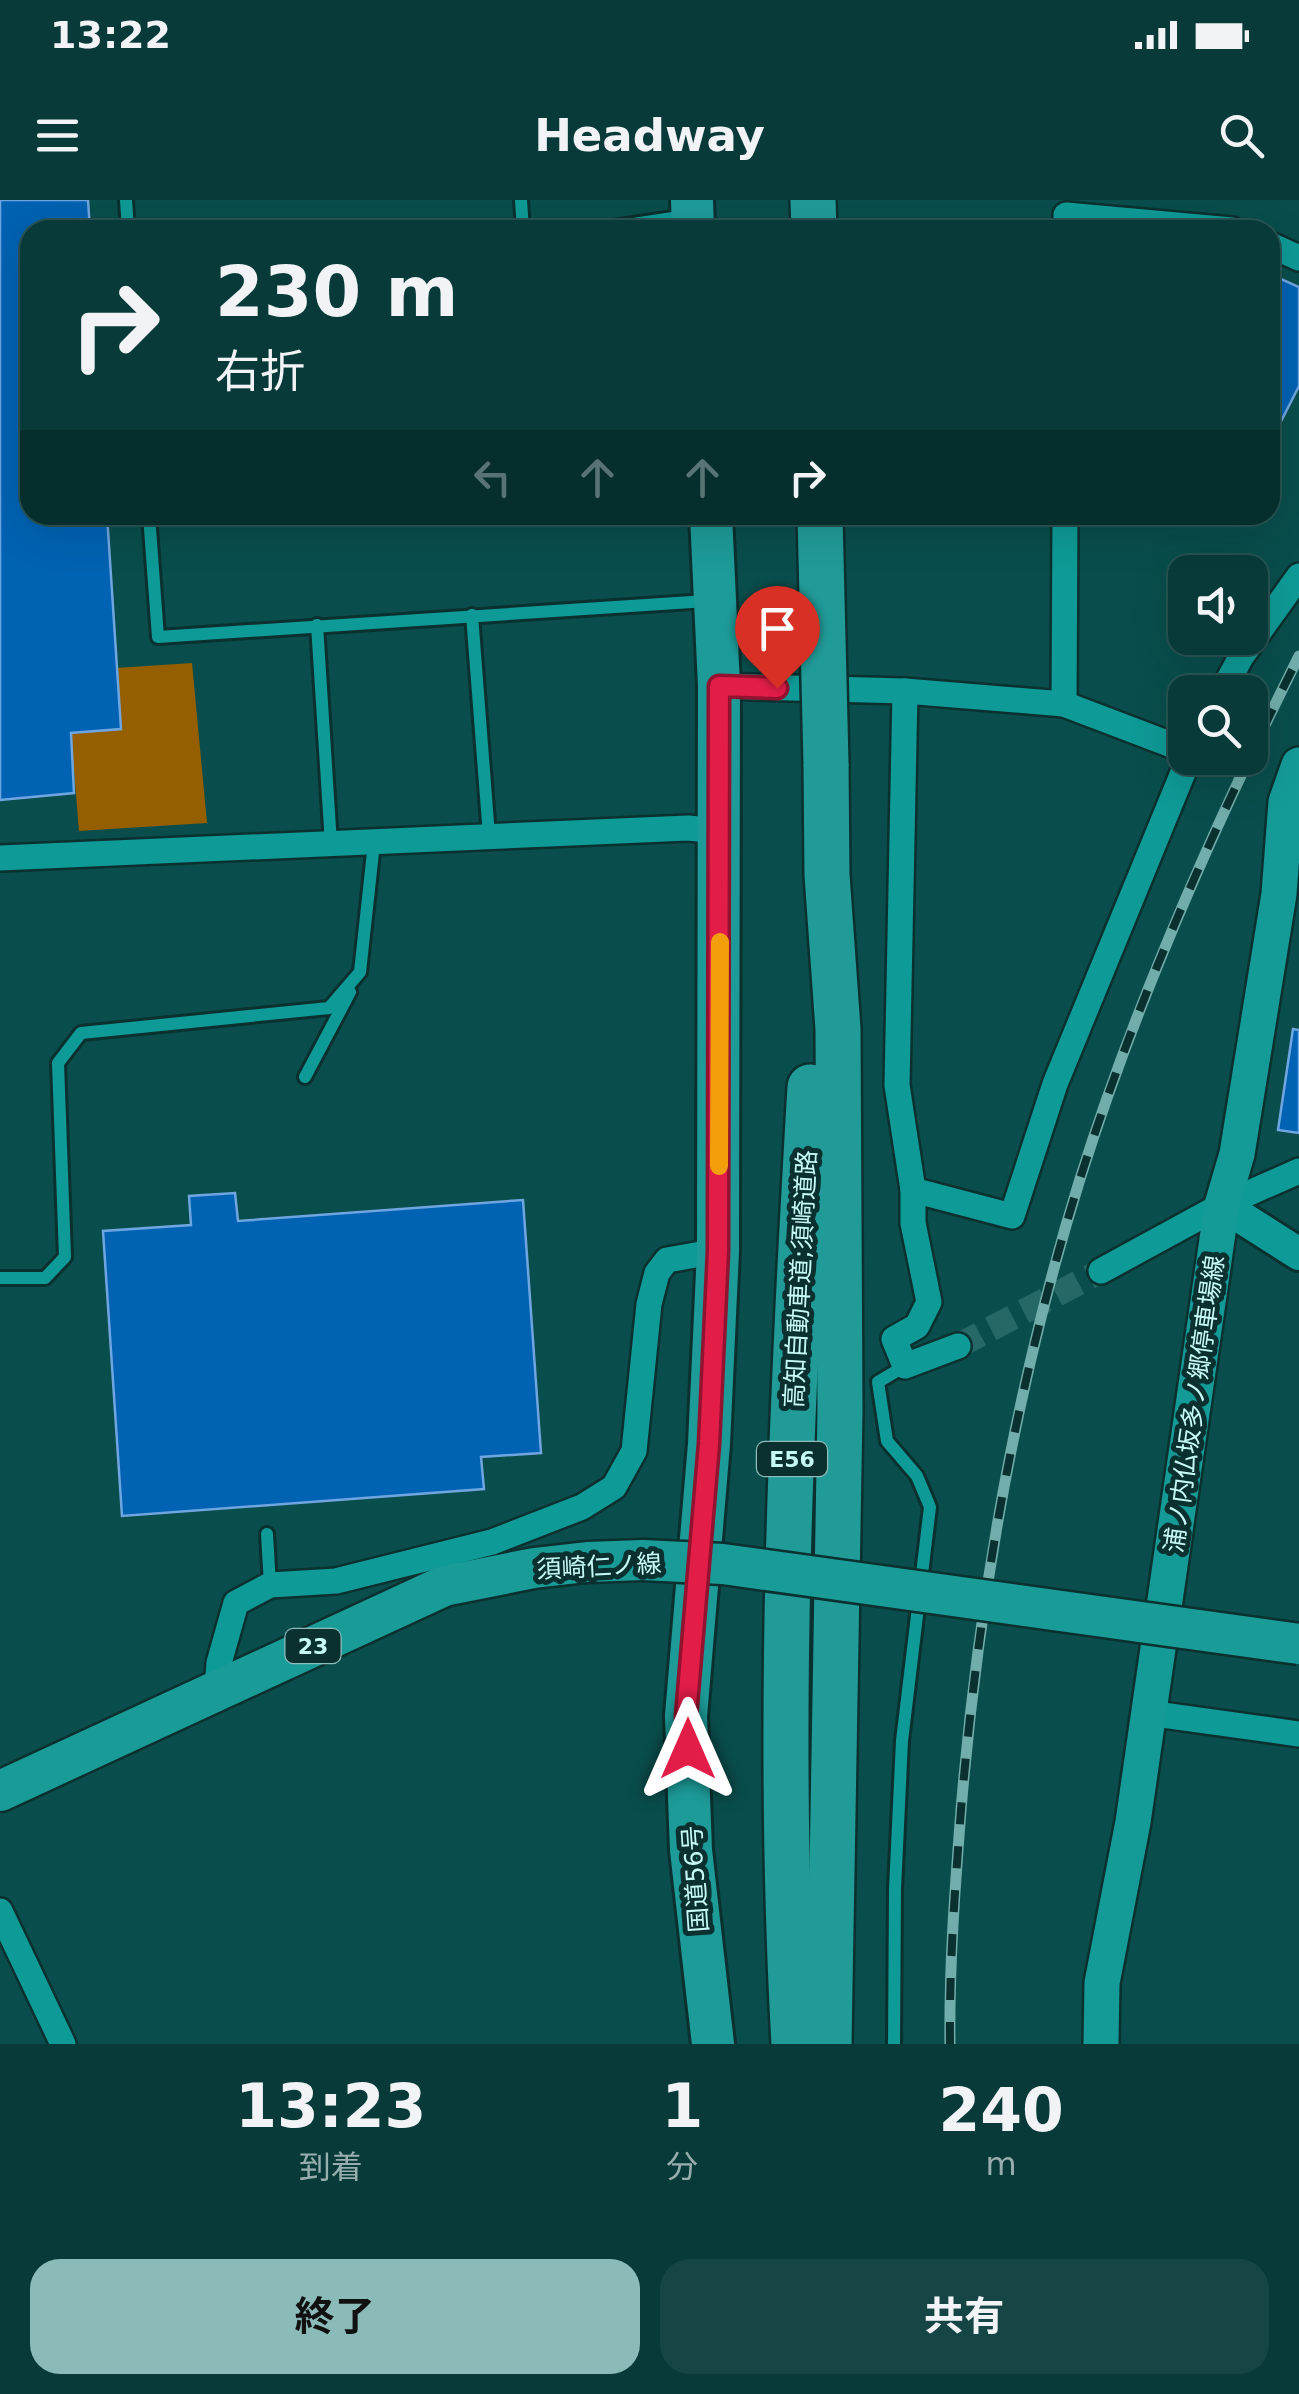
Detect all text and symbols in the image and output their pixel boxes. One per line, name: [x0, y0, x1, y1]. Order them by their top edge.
text: 13:22: [50, 13, 171, 57]
icon: menu: [30, 108, 85, 163]
icon: search: [1214, 108, 1269, 163]
text: Headway: [534, 109, 765, 162]
text: 230 m: [215, 251, 458, 333]
icon: right: [50, 260, 180, 390]
text: 右折: [215, 345, 305, 398]
icon: left: [465, 450, 520, 505]
icon: ahead: [570, 450, 625, 505]
icon: ahead: [675, 450, 730, 505]
icon: right: [780, 450, 835, 505]
map controls: [1168, 555, 1268, 775]
button: sound: [1168, 555, 1268, 655]
pin: [735, 586, 820, 689]
icon: arrive: [750, 601, 805, 656]
button: search: [1168, 675, 1268, 775]
street label: 高知自動車道;須崎道路: [779, 1149, 822, 1409]
street label: 浦ノ内仏坂多ノ郷停車場線: [1159, 1254, 1230, 1555]
road number: E56: [757, 1442, 827, 1476]
street label: 須崎仁ノ線: [536, 1549, 662, 1584]
road number: 23: [286, 1629, 340, 1663]
position arrow: [636, 1697, 740, 1801]
street label: 国道56号: [677, 1825, 714, 1933]
text: 13:23: [235, 2071, 426, 2141]
text: 1: [662, 2071, 703, 2141]
text: 240: [939, 2075, 1064, 2145]
text: m: [986, 2145, 1017, 2183]
text: 到着: [299, 2148, 363, 2186]
text: 分: [666, 2148, 698, 2186]
button: 終了: [30, 2259, 640, 2374]
button: 共有: [660, 2259, 1269, 2374]

